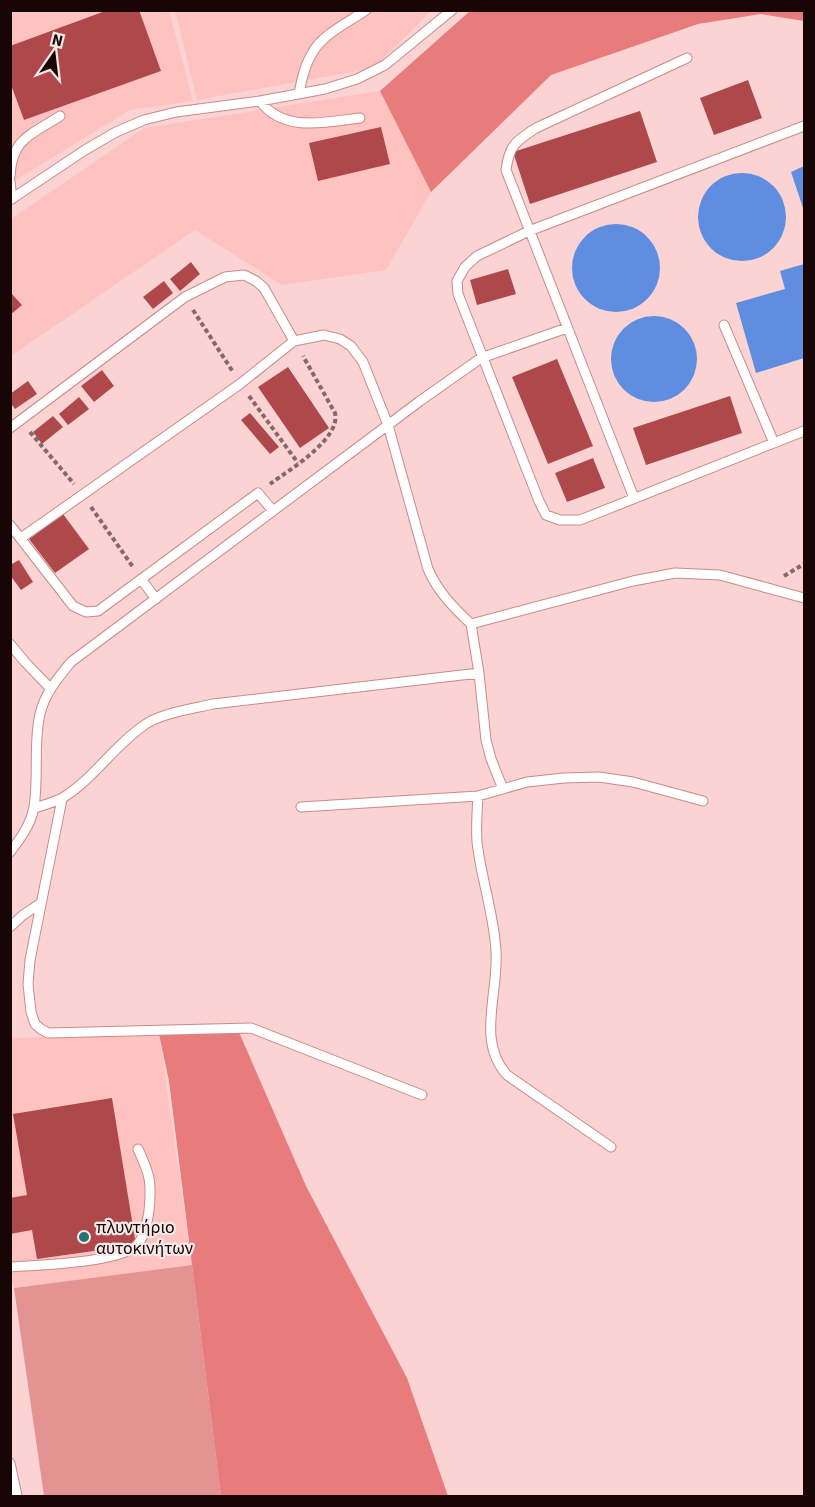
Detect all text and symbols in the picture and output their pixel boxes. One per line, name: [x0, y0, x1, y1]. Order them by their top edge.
north arrow: [24, 24, 84, 84]
text: N: [50, 28, 65, 52]
place label: πλυντήριο αυτοκινήτων: [96, 1215, 193, 1261]
marker: πλυντήριο αυτοκινήτων: [77, 1230, 91, 1244]

